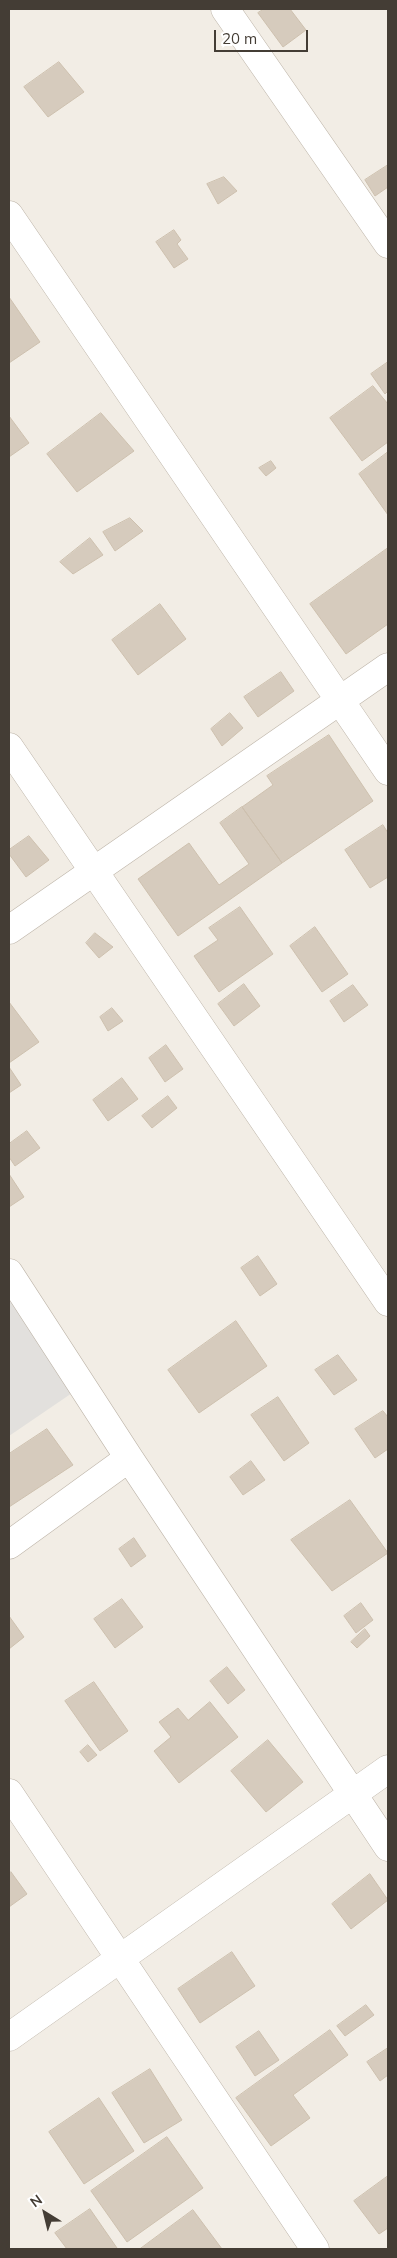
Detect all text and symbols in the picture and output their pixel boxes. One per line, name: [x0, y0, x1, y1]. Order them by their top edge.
scale bar: [217, 20, 311, 52]
text: 20 m: [222, 29, 257, 48]
north arrow: [20, 2188, 70, 2238]
text: N: [27, 2190, 46, 2211]

